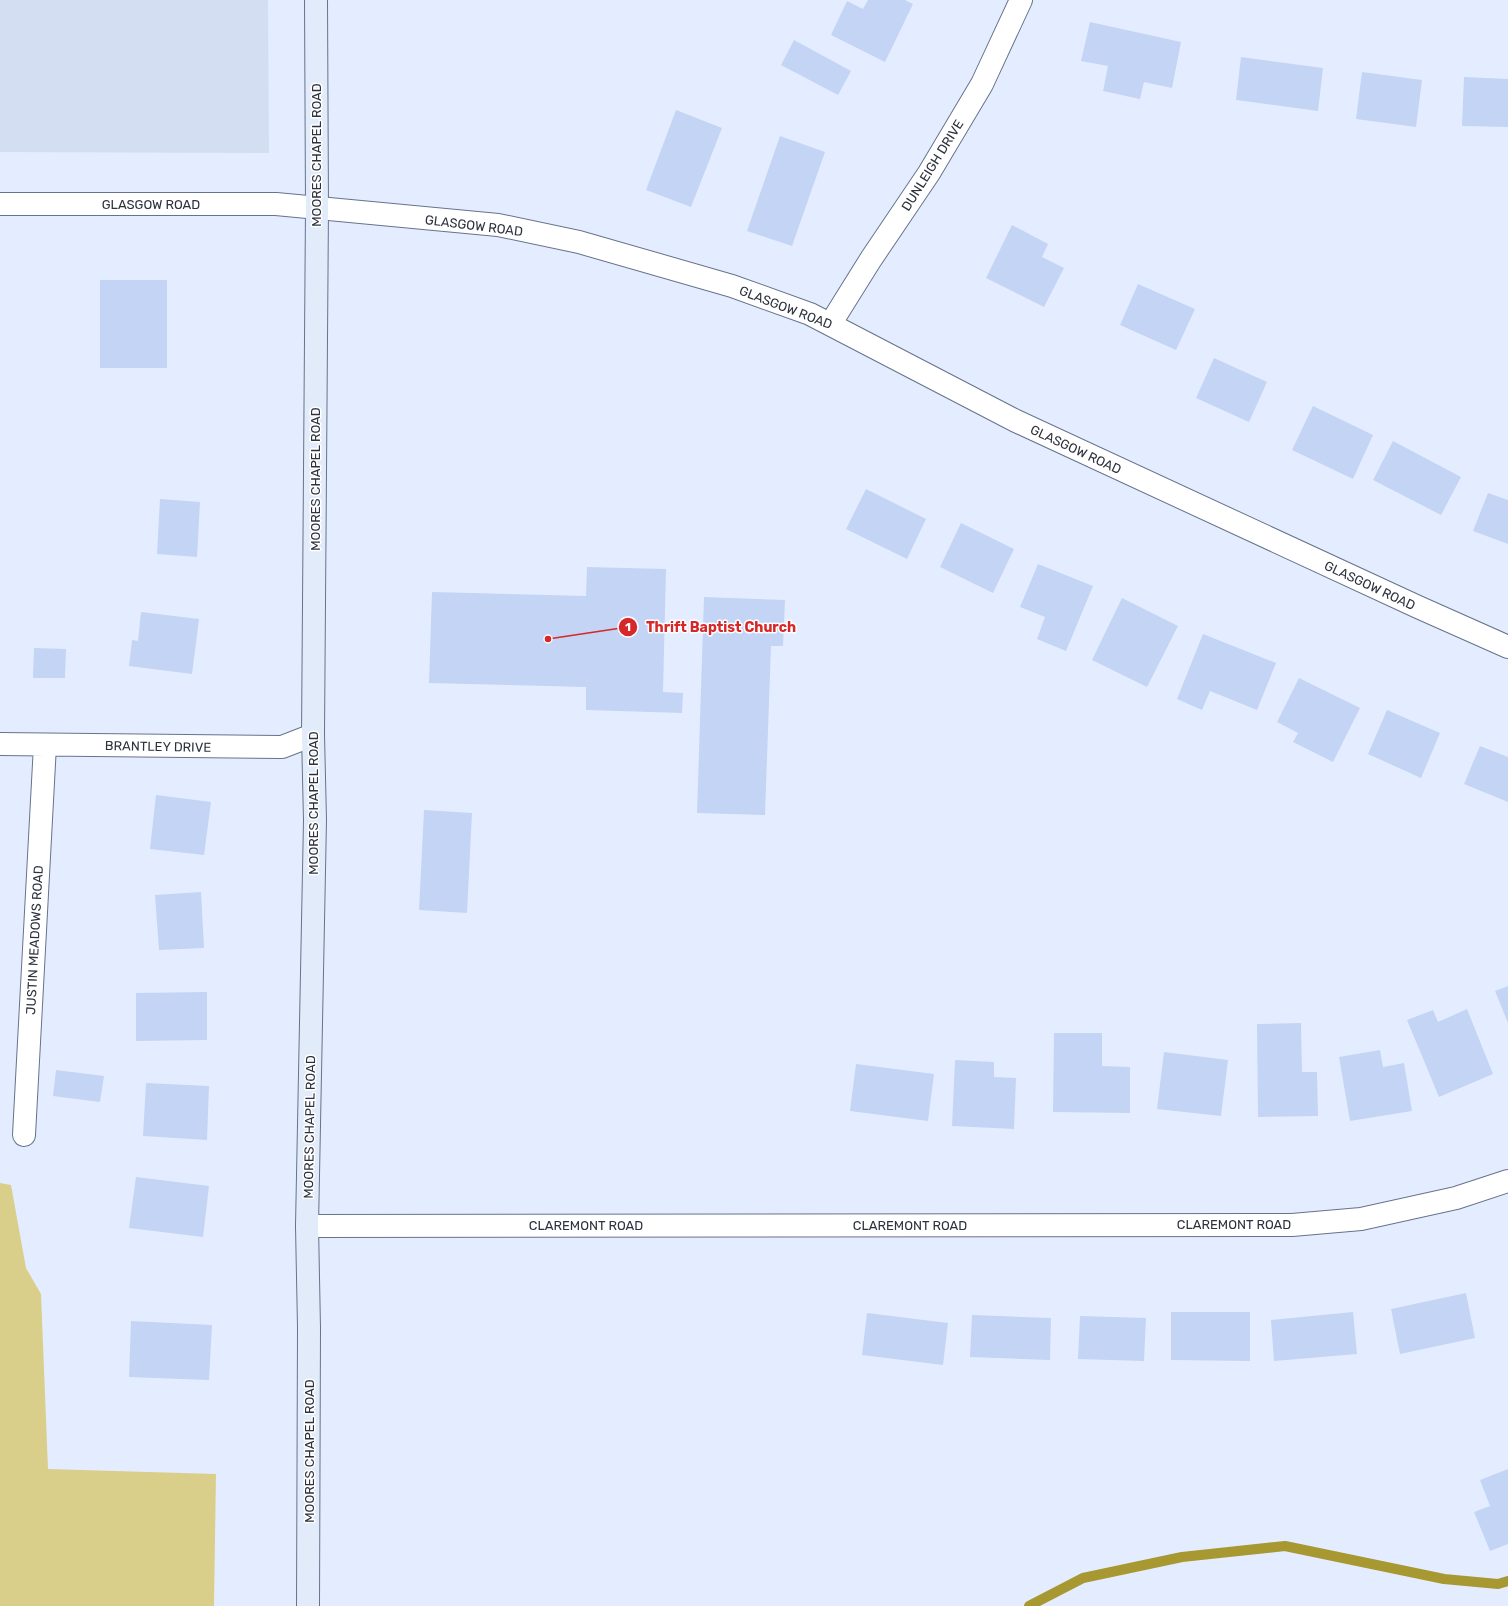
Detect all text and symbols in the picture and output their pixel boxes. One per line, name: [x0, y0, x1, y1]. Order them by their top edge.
street label: MOORES CHAPEL ROAD: [309, 83, 324, 227]
street label: DUNLEIGH DRIVE: [898, 117, 967, 214]
street label: GLASGOW ROAD: [102, 197, 200, 212]
street label: GLASGOW ROAD: [424, 212, 524, 239]
street label: GLASGOW ROAD: [737, 283, 835, 332]
street label: MOORES CHAPEL ROAD: [308, 407, 323, 551]
street label: GLASGOW ROAD: [1028, 422, 1124, 477]
street label: GLASGOW ROAD: [1322, 558, 1418, 613]
callout: Thrift Baptist Church: [618, 614, 804, 640]
text: Thrift Baptist Church: [646, 619, 796, 636]
text: 1: [625, 620, 631, 634]
street label: MOORES CHAPEL ROAD: [306, 731, 321, 875]
street label: BRANTLEY DRIVE: [105, 738, 211, 755]
street label: JUSTIN MEADOWS ROAD: [23, 865, 46, 1015]
street label: MOORES CHAPEL ROAD: [301, 1055, 318, 1199]
street label: CLAREMONT ROAD: [1177, 1217, 1291, 1232]
street label: CLAREMONT ROAD: [529, 1218, 643, 1233]
street label: CLAREMONT ROAD: [853, 1218, 967, 1233]
street label: MOORES CHAPEL ROAD: [302, 1379, 317, 1523]

